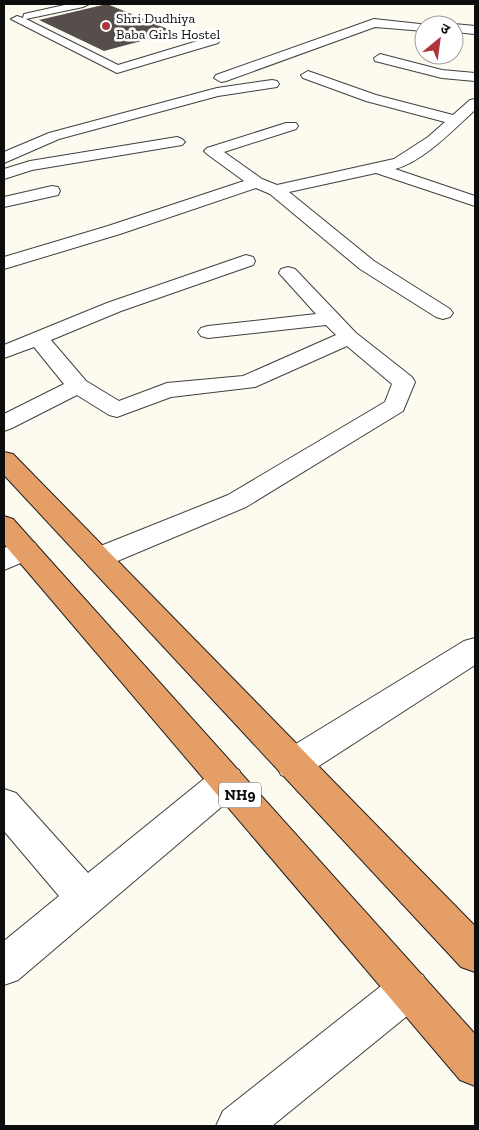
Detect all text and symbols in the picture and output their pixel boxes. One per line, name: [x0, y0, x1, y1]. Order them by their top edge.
place label: Shri Dudhiya Baba Girls Hostel: [116, 10, 220, 43]
north arrow: [414, 15, 464, 65]
marker: Shri Dudhiya Baba Girls Hostel: [100, 20, 112, 32]
text: उ: [437, 20, 453, 39]
road number: NH9: [219, 782, 261, 808]

